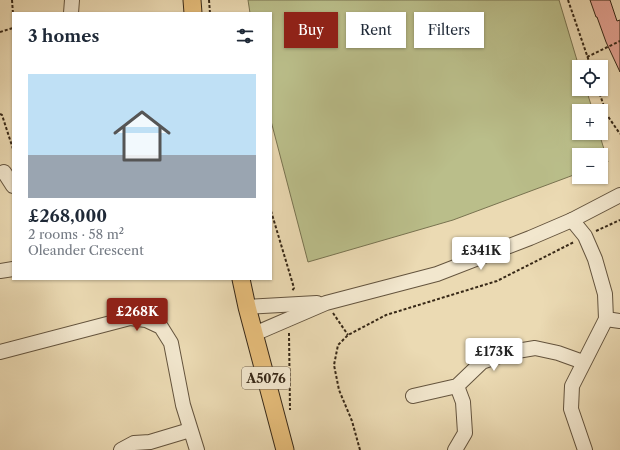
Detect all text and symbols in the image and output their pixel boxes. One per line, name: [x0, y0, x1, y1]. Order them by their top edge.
chip: Buy: [284, 12, 338, 48]
chip: Rent: [346, 12, 406, 48]
chip: Filters: [414, 12, 484, 48]
icon: filters: [234, 25, 256, 47]
text: 3 homes: [28, 26, 99, 46]
map controls: [572, 60, 608, 184]
button: locate: [572, 60, 608, 96]
icon: home: [106, 100, 178, 172]
button: +: [572, 104, 608, 140]
button: −: [572, 148, 608, 184]
text: £268,000: [28, 206, 107, 226]
text: 2 rooms · 58 m²: [28, 226, 124, 242]
pin: £341K: [453, 237, 509, 271]
text: Oleander Crescent: [28, 242, 144, 258]
text: £341K: [461, 242, 501, 258]
pin: £268K: [109, 298, 165, 332]
text: £268K: [116, 303, 158, 319]
pin: £173K: [466, 338, 522, 372]
text: £173K: [474, 343, 514, 359]
road number: A5076: [242, 367, 290, 389]

